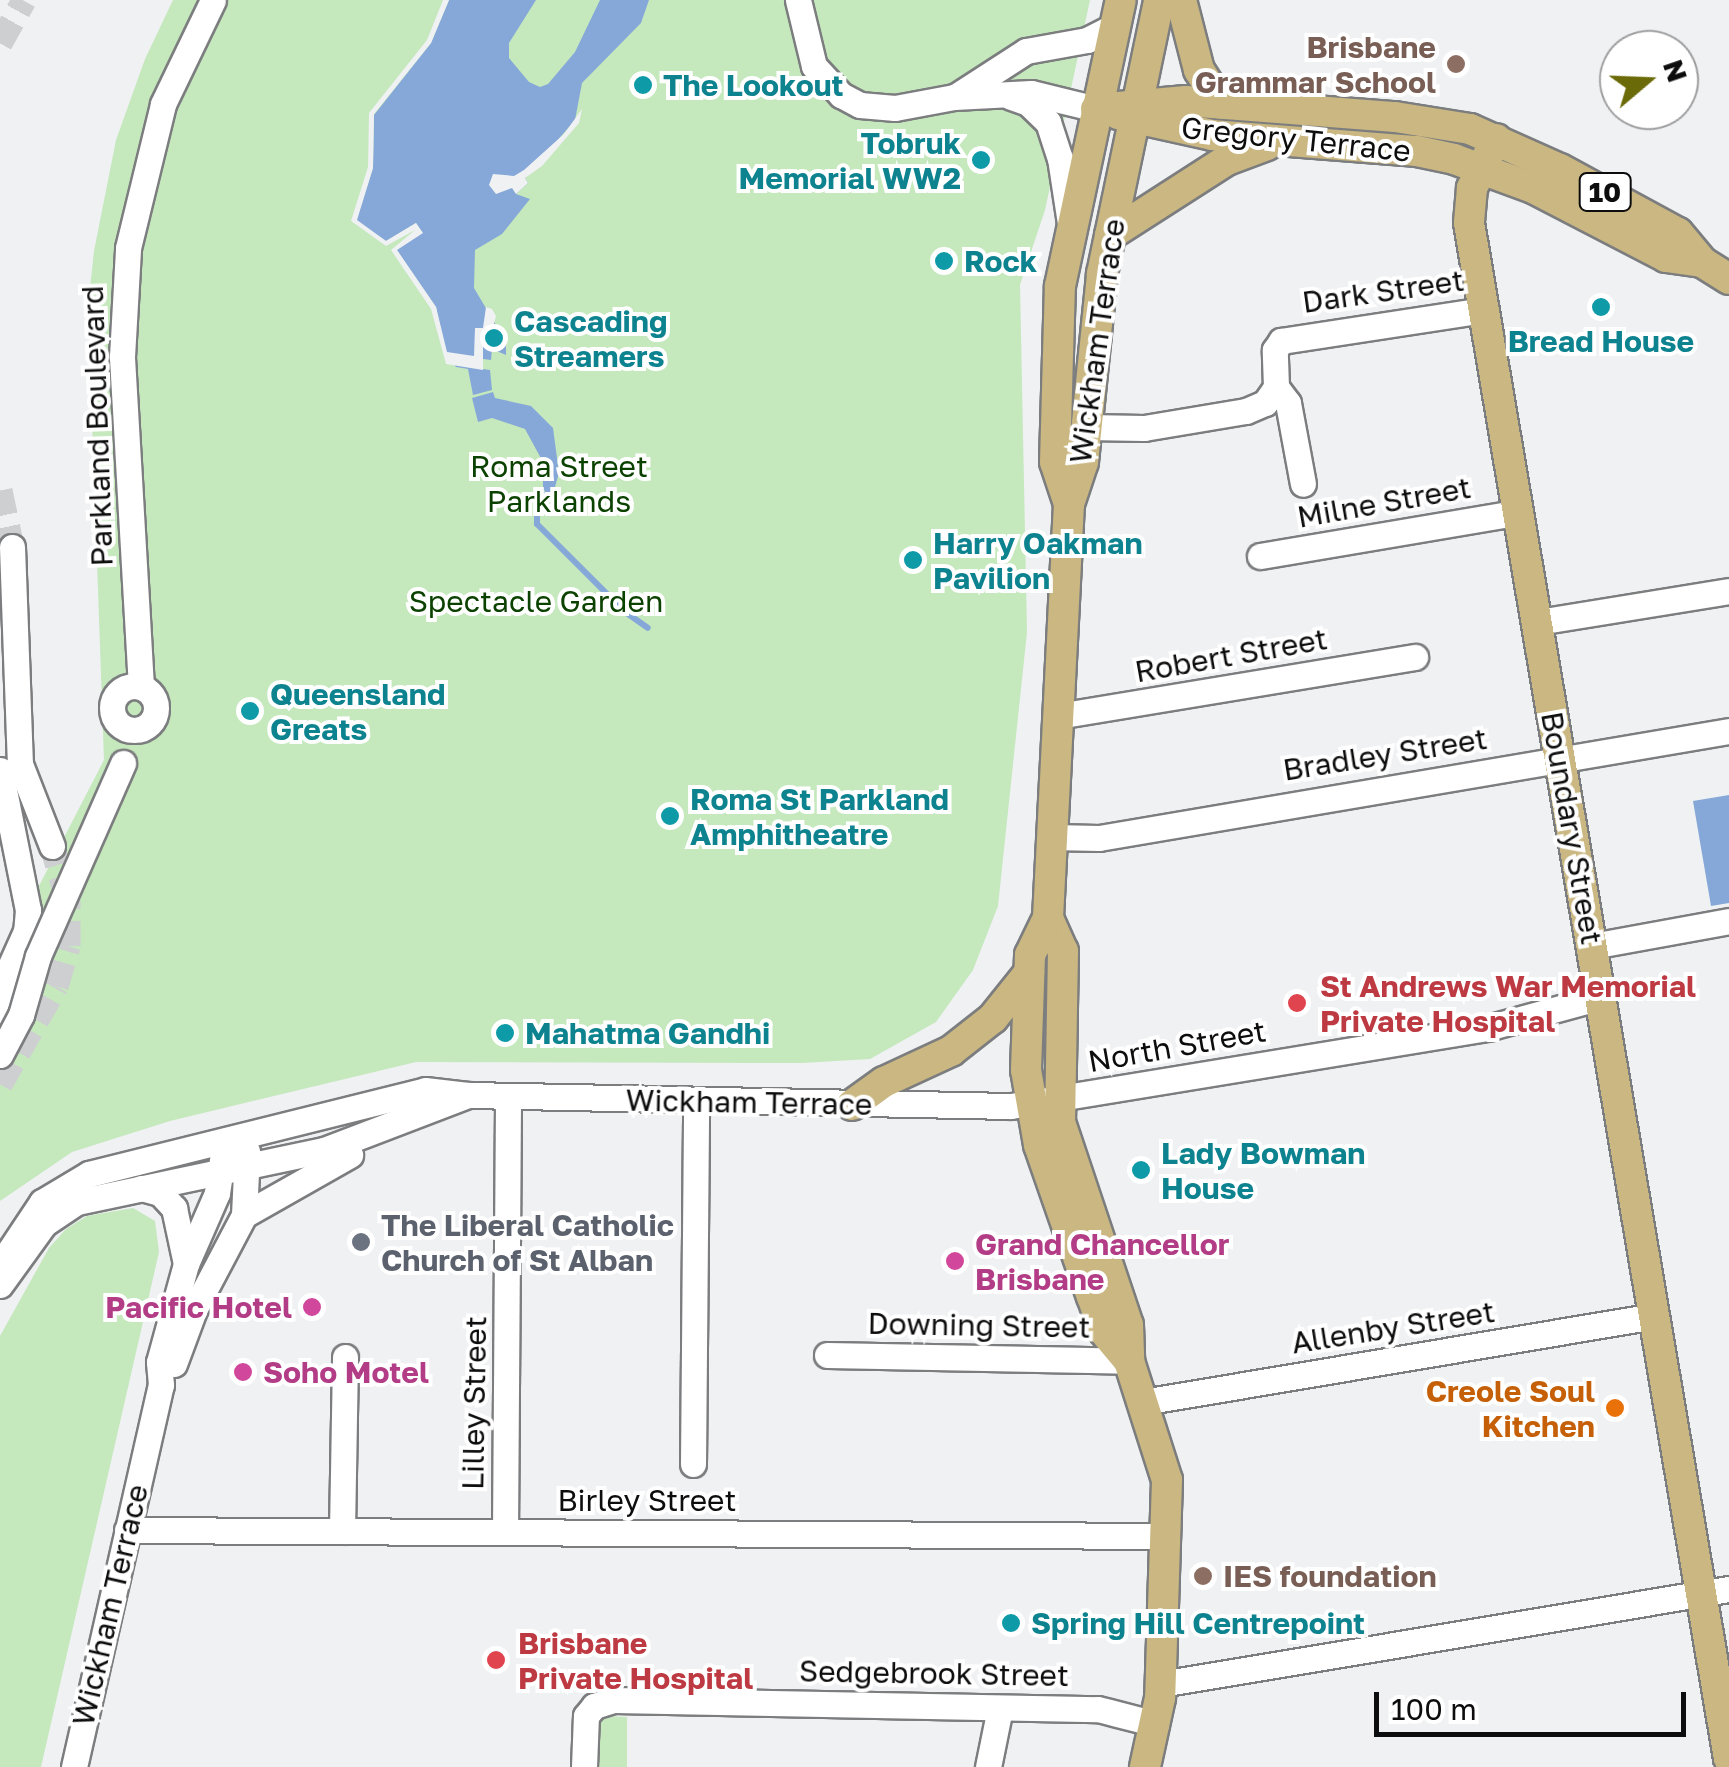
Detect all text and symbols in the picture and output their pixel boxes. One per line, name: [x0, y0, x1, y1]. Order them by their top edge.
place label: Brisbane Grammar School: [1195, 29, 1436, 100]
north arrow: [1599, 30, 1699, 130]
marker: Brisbane Grammar School: [1445, 53, 1467, 75]
text: N: [1657, 55, 1695, 86]
place label: The Lookout: [663, 67, 844, 103]
marker: The Lookout: [632, 74, 654, 96]
street label: Gregory Terrace: [1180, 109, 1412, 169]
place label: Tobruk Memorial WW2: [739, 125, 961, 196]
marker: Tobruk Memorial WW2: [970, 149, 992, 171]
road number: 10: [1578, 169, 1632, 215]
street label: Wickham Terrace: [1062, 216, 1132, 466]
place label: Rock: [964, 243, 1037, 279]
marker: Rock: [933, 250, 955, 272]
street label: Dark Street: [1300, 262, 1466, 320]
street label: Parkland Boulevard: [74, 285, 120, 567]
marker: Bread House: [1590, 296, 1612, 318]
place label: Cascading Streamers: [514, 303, 667, 374]
place label: Bread House: [1508, 323, 1694, 359]
marker: Cascading Streamers: [483, 327, 505, 349]
park label: Roma Street Parklands: [470, 448, 648, 518]
street label: Milne Street: [1294, 469, 1474, 535]
place label: Harry Oakman Pavilion: [933, 525, 1143, 596]
marker: Harry Oakman Pavilion: [902, 549, 924, 571]
park label: Spectacle Garden: [409, 583, 663, 619]
street label: Robert Street: [1132, 620, 1330, 690]
place label: Queensland Greats: [270, 676, 445, 746]
marker: Queensland Greats: [239, 700, 261, 722]
street label: Boundary Street: [1534, 709, 1610, 947]
street label: Bradley Street: [1280, 720, 1490, 788]
place label: Roma St Parkland Amphitheatre: [690, 781, 949, 852]
marker: Roma St Parkland Amphitheatre: [659, 805, 681, 827]
place label: St Andrews War Memorial Private Hospital: [1320, 968, 1696, 1038]
marker: St Andrews War Memorial Private Hospital: [1284, 990, 1310, 1016]
street label: North Street: [1085, 1013, 1269, 1079]
place label: Mahatma Gandhi: [525, 1015, 770, 1051]
marker: Mahatma Gandhi: [494, 1022, 516, 1044]
street label: Wickham Terrace: [625, 1082, 873, 1122]
place label: Lady Bowman House: [1161, 1135, 1365, 1206]
marker: Lady Bowman House: [1130, 1159, 1152, 1181]
place label: The Liberal Catholic Church of St Alban: [381, 1207, 674, 1278]
place label: Grand Chancellor Brisbane: [975, 1226, 1229, 1296]
marker: The Liberal Catholic Church of St Alban: [350, 1231, 372, 1253]
marker: Grand Chancellor Brisbane: [944, 1250, 966, 1272]
place label: Pacific Hotel: [105, 1289, 292, 1325]
street label: Allenby Street: [1289, 1293, 1497, 1361]
marker: Pacific Hotel: [301, 1296, 323, 1318]
street label: Downing Street: [867, 1305, 1091, 1345]
street label: Lilley Street: [454, 1316, 494, 1490]
place label: Soho Motel: [263, 1354, 429, 1390]
marker: Soho Motel: [232, 1361, 254, 1383]
place label: Creole Soul Kitchen: [1426, 1373, 1595, 1444]
marker: Creole Soul Kitchen: [1604, 1397, 1626, 1419]
street label: Wickham Terrace: [65, 1481, 155, 1729]
street label: Birley Street: [557, 1482, 737, 1518]
place label: IES foundation: [1223, 1558, 1437, 1594]
marker: IES foundation: [1192, 1565, 1214, 1587]
place label: Spring Hill Centrepoint: [1031, 1605, 1365, 1641]
marker: Spring Hill Centrepoint: [1000, 1612, 1022, 1634]
place label: Brisbane Private Hospital: [518, 1625, 753, 1696]
marker: Brisbane Private Hospital: [483, 1647, 509, 1673]
street label: Sedgebrook Street: [799, 1653, 1069, 1693]
scale bar: [1379, 1672, 1692, 1734]
text: 100 m: [1391, 1691, 1477, 1727]

